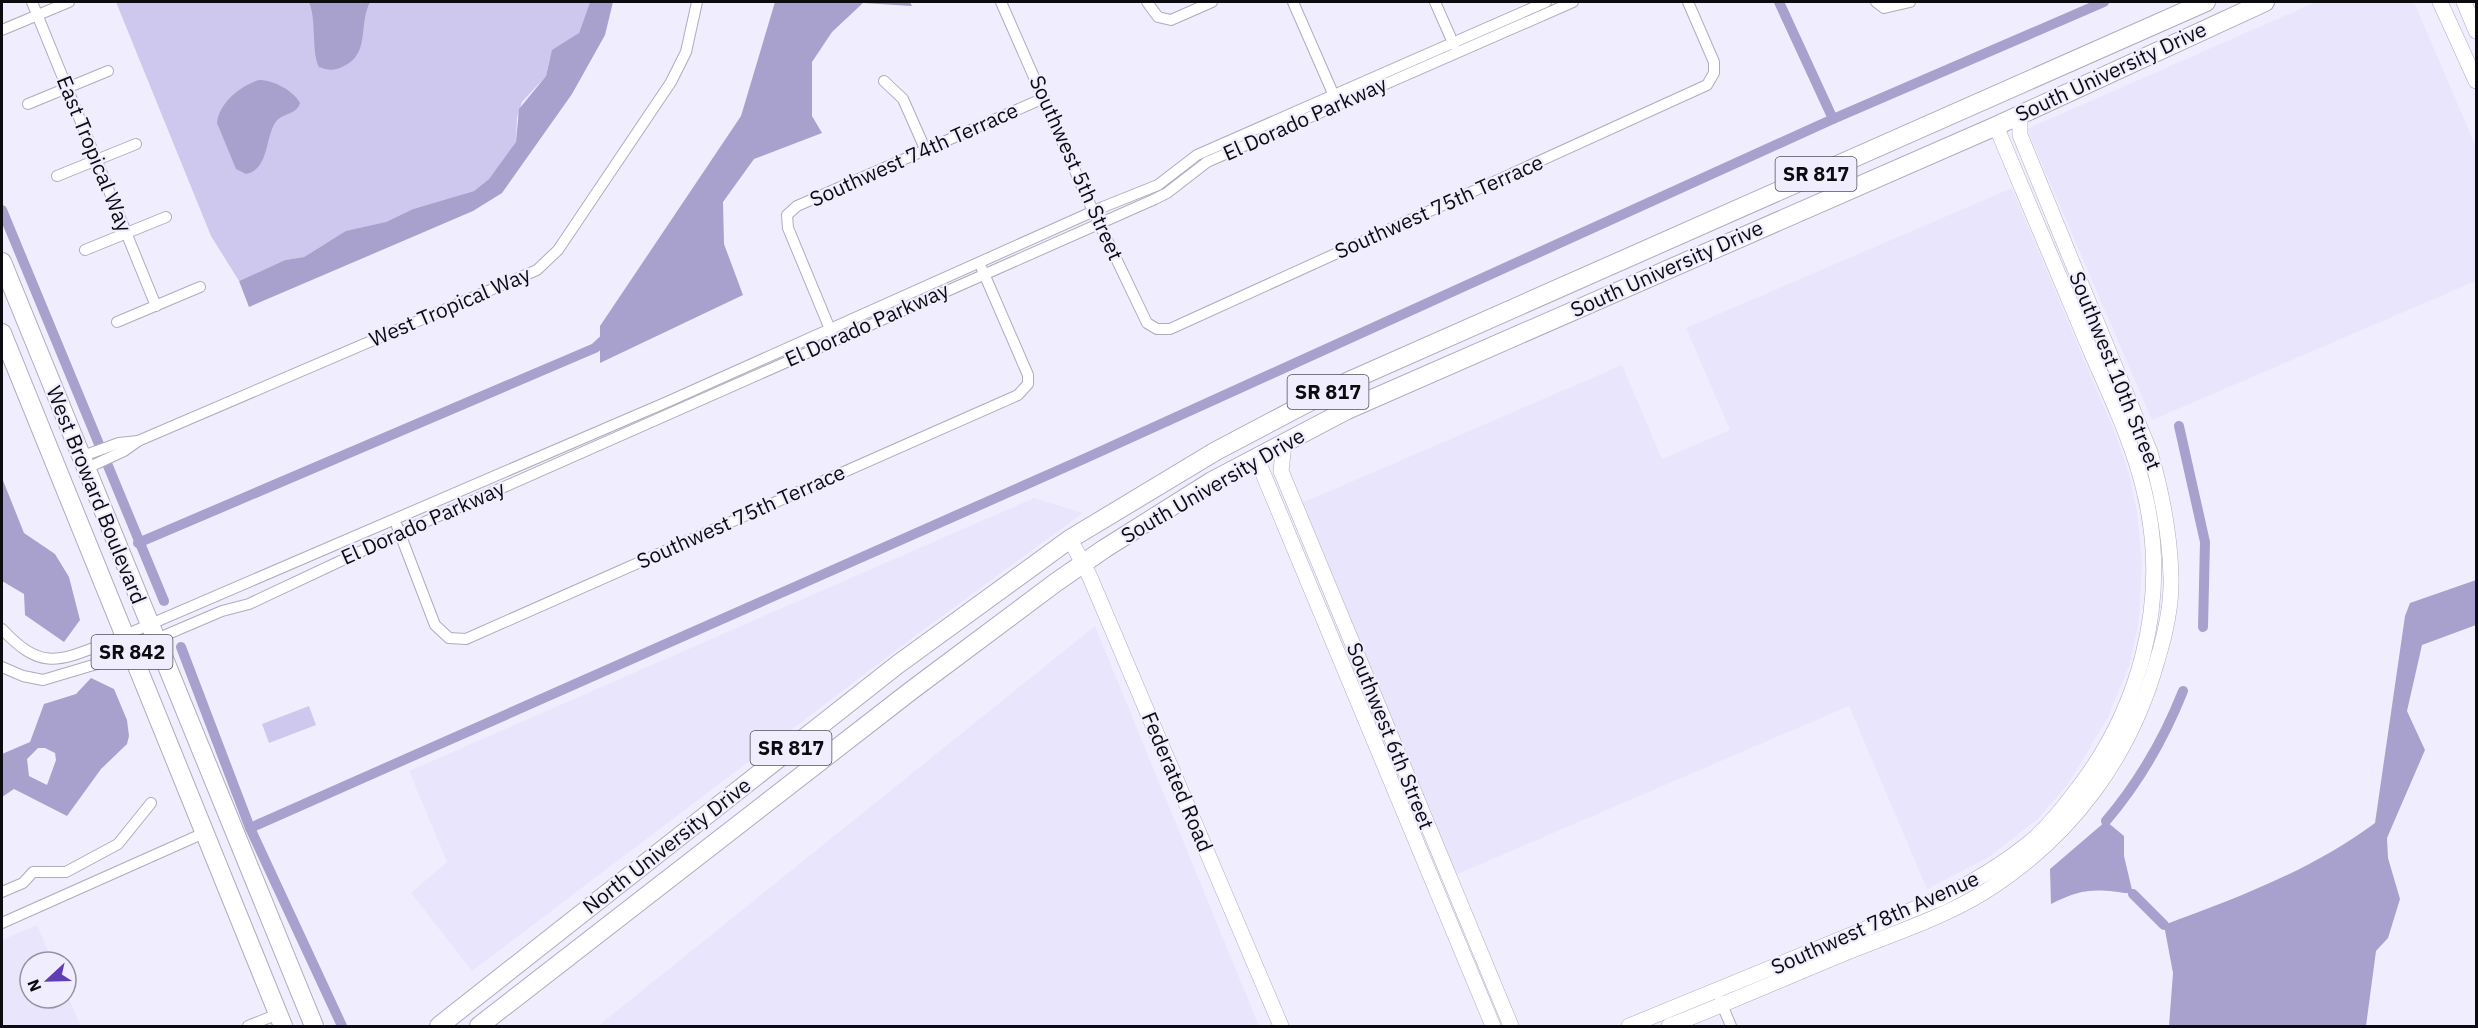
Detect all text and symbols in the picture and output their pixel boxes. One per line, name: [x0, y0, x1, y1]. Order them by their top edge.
street label: South University Drive: [2010, 14, 2211, 128]
street label: El Dorado Parkway: [1218, 69, 1391, 167]
street label: East Tropical Way: [51, 71, 139, 236]
street label: Southwest 5th Street: [1024, 71, 1130, 264]
street label: Southwest 74th Terrace: [805, 96, 1022, 213]
street label: Southwest 75th Terrace: [1330, 148, 1547, 265]
road number: SR 817: [1776, 157, 1856, 191]
street label: South University Drive: [1566, 213, 1767, 323]
street label: West Tropical Way: [365, 259, 535, 353]
street label: Southwest 10th Street: [2063, 267, 2169, 474]
street label: El Dorado Parkway: [780, 275, 953, 373]
road number: SR 817: [1288, 375, 1368, 409]
street label: West Broward Boulevard: [40, 381, 154, 608]
street label: South University Drive: [1115, 421, 1310, 549]
street label: Southwest 75th Terrace: [632, 458, 849, 575]
street label: El Dorado Parkway: [336, 473, 509, 571]
road number: SR 842: [92, 635, 172, 669]
street label: Southwest 6th Street: [1341, 638, 1441, 833]
street label: Federated Road: [1136, 707, 1220, 856]
road number: SR 817: [750, 731, 832, 765]
street label: North University Drive: [576, 771, 756, 920]
street label: Southwest 78th Avenue: [1766, 864, 1983, 981]
north arrow: [18, 950, 78, 1010]
text: N: [23, 976, 46, 995]

